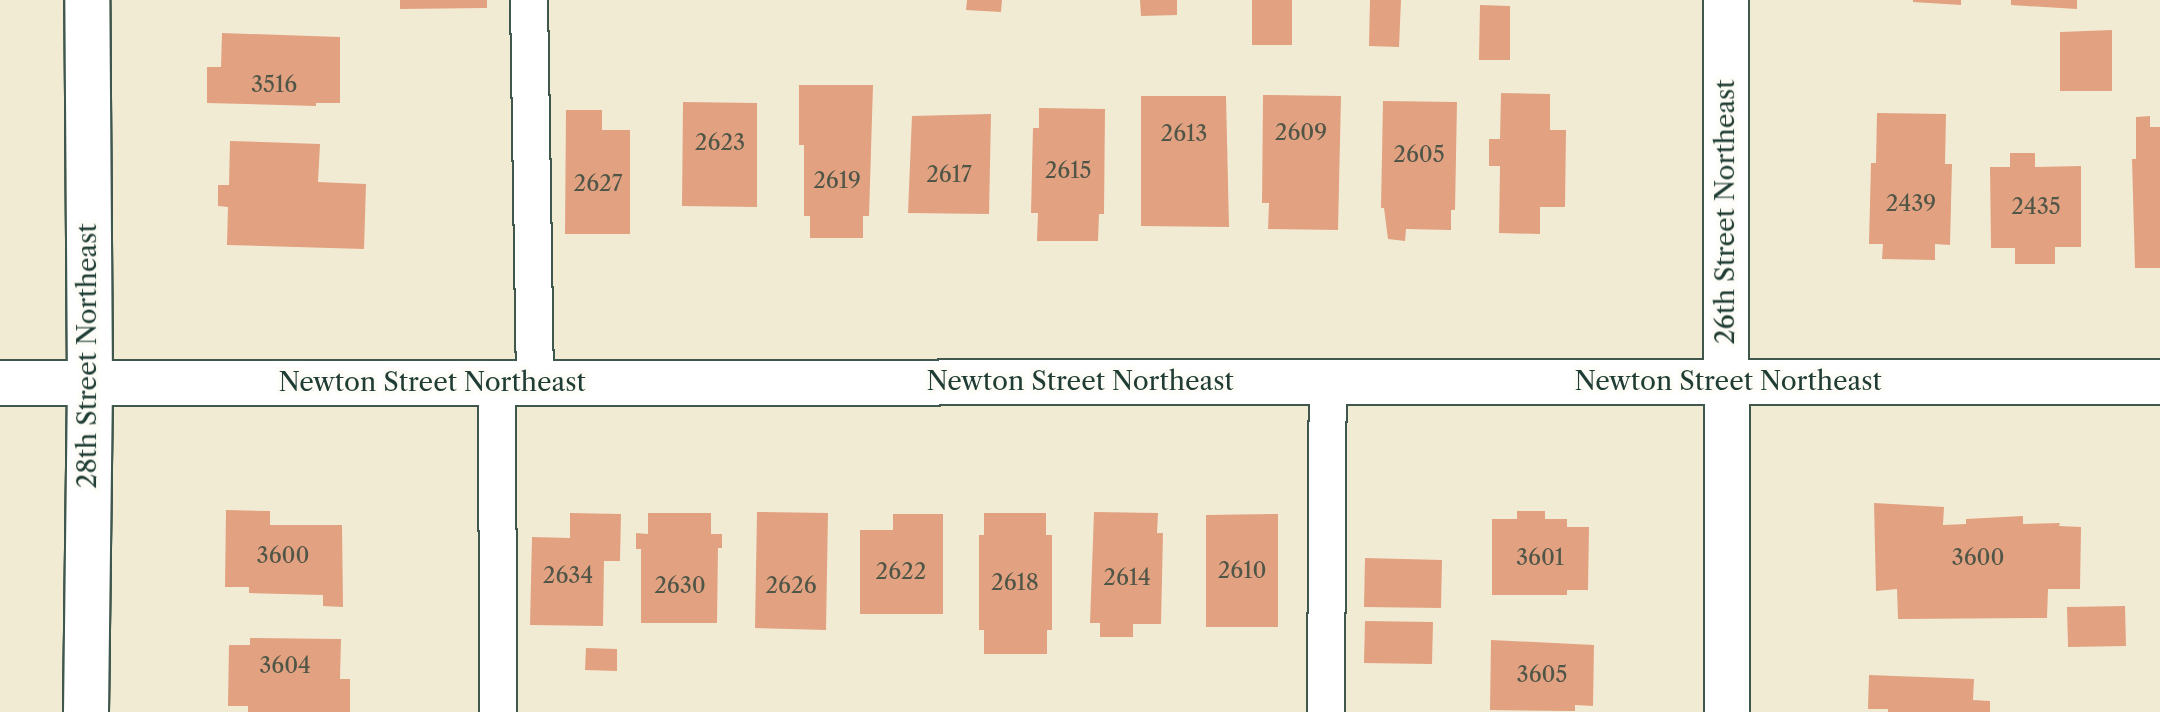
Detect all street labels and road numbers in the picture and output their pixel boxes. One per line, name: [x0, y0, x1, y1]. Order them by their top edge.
street label: 26th Street Northeast: [1710, 80, 1742, 344]
street label: 28th Street Northeast: [72, 223, 104, 489]
street label: Newton Street Northeast: [926, 366, 1234, 398]
street label: Newton Street Northeast: [1574, 366, 1882, 398]
street label: Newton Street Northeast: [278, 367, 586, 399]

